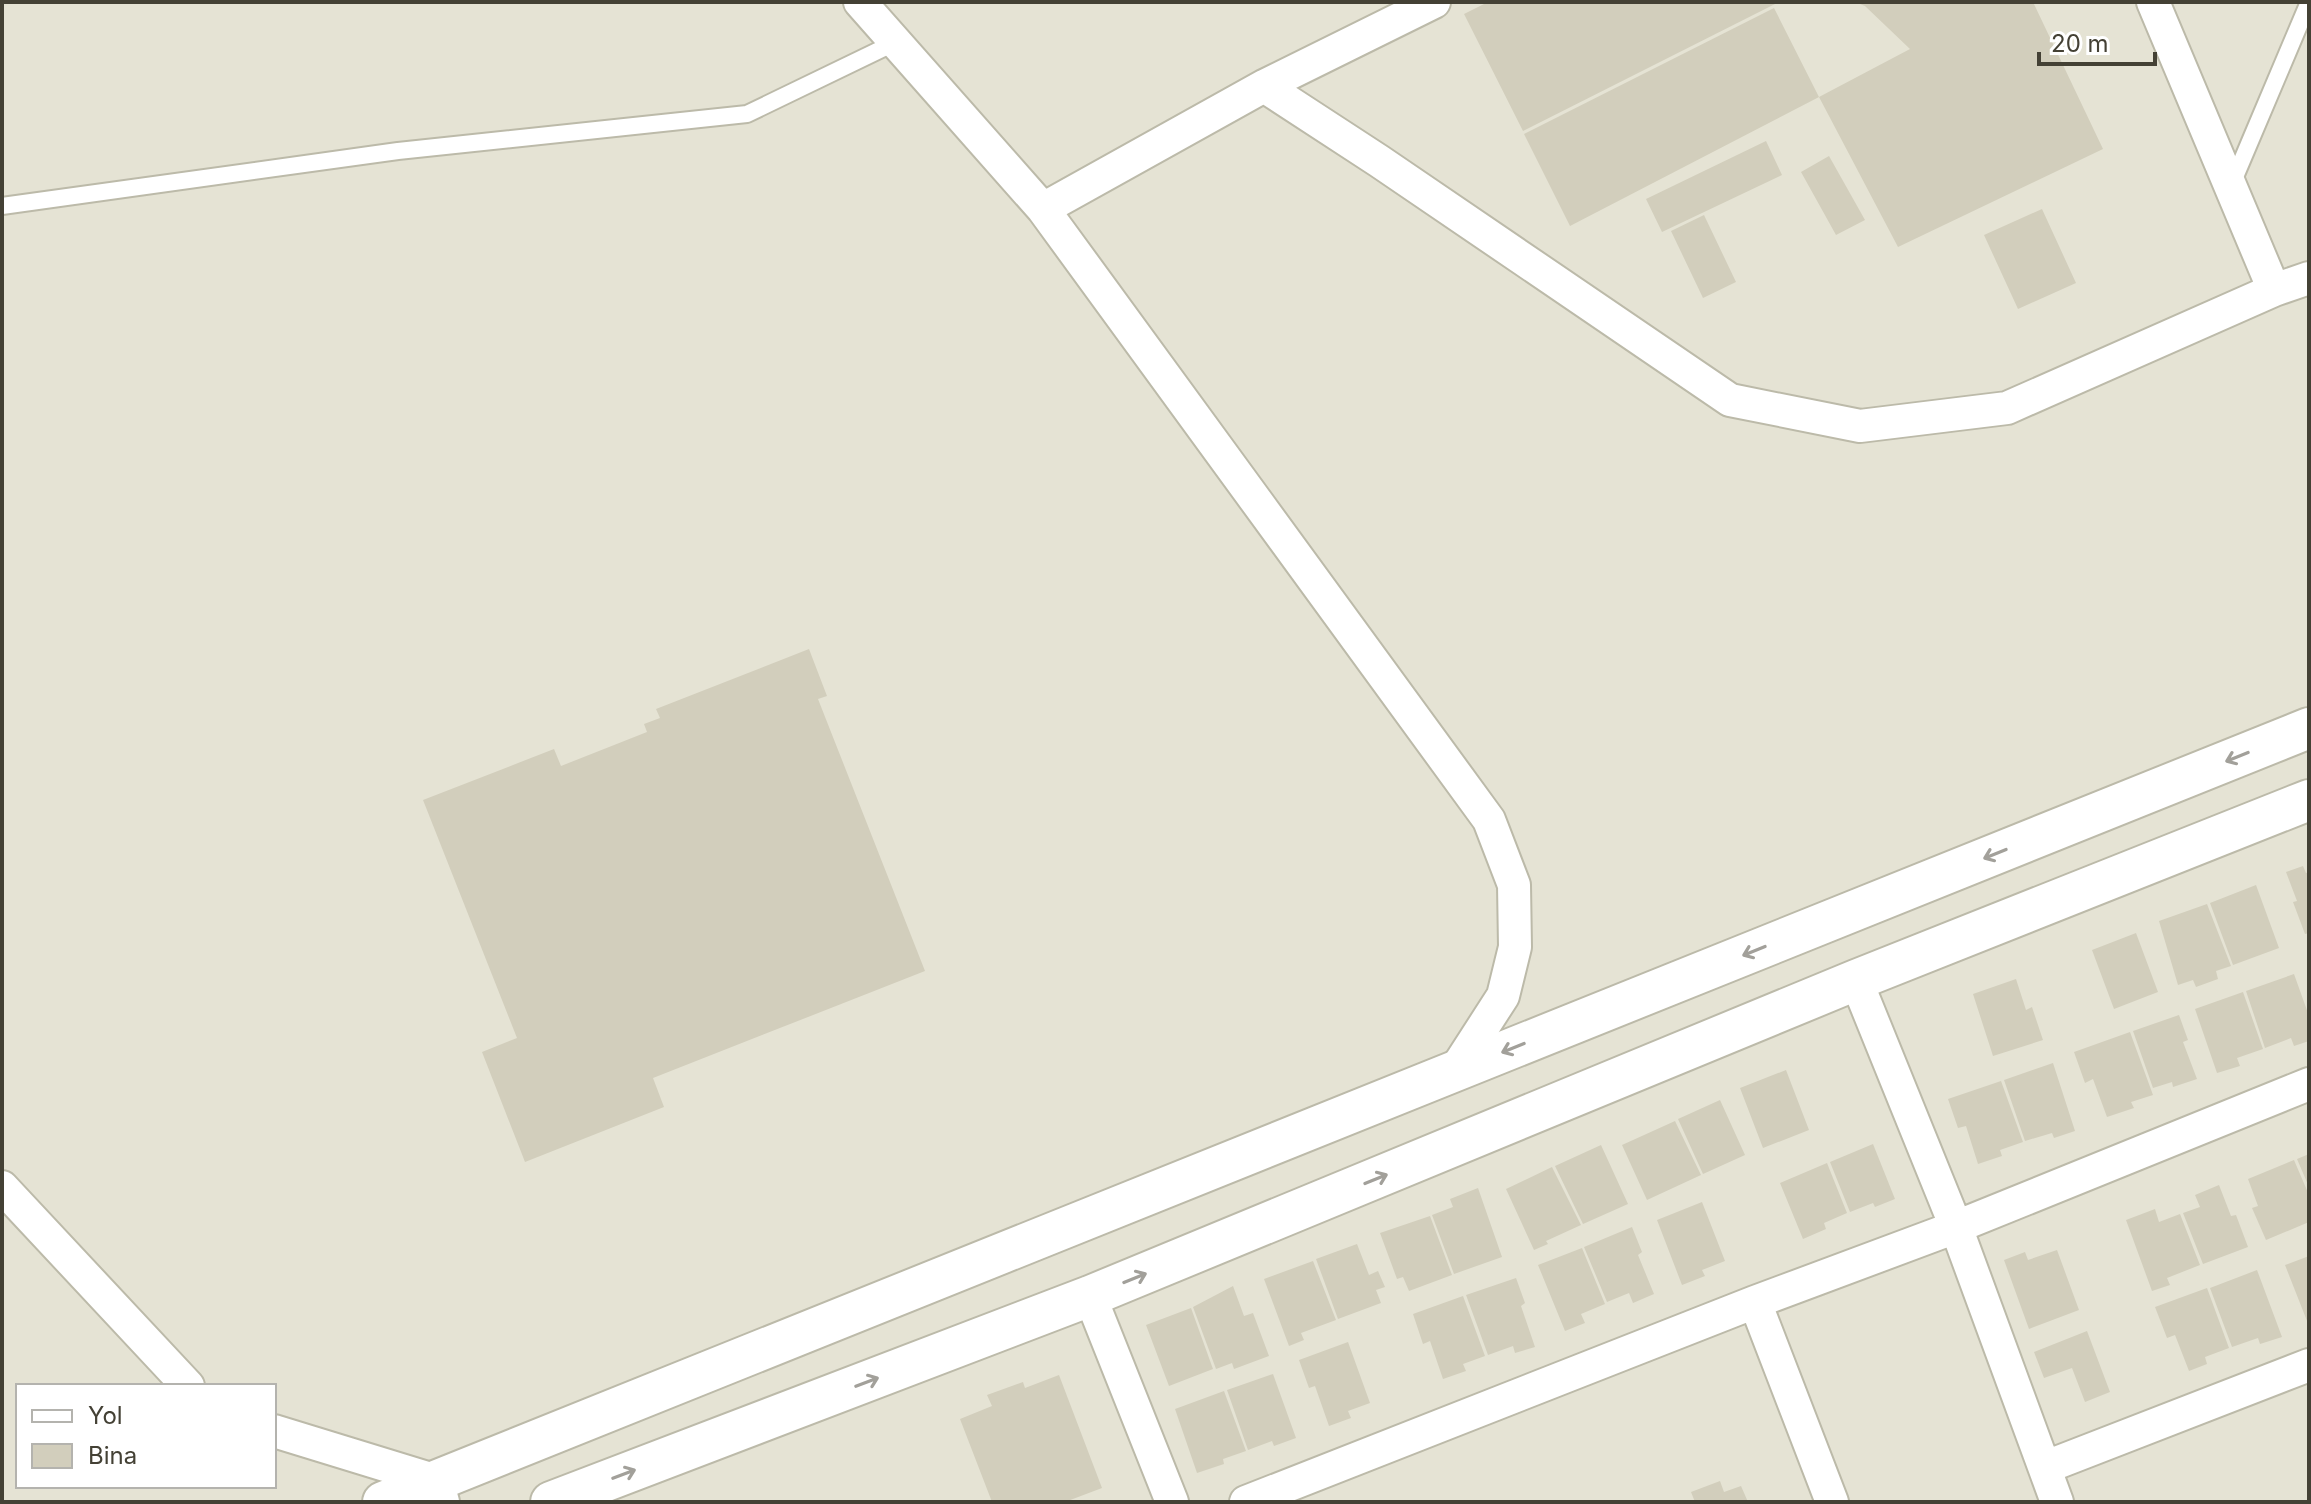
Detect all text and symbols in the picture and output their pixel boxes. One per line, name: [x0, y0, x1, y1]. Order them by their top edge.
scale bar: [2039, 16, 2155, 66]
text: 20 m: [2051, 29, 2109, 58]
one-way arrow: [2225, 751, 2250, 765]
one-way arrow: [1983, 848, 2008, 862]
one-way arrow: [1742, 945, 1767, 959]
one-way arrow: [1501, 1042, 1526, 1057]
one-way arrow: [1363, 1170, 1388, 1185]
one-way arrow: [1122, 1269, 1147, 1284]
one-way arrow: [854, 1374, 879, 1388]
legend: [16, 1384, 276, 1488]
text: Yol: [88, 1401, 123, 1430]
text: Bina: [88, 1441, 137, 1470]
one-way arrow: [611, 1466, 636, 1480]

